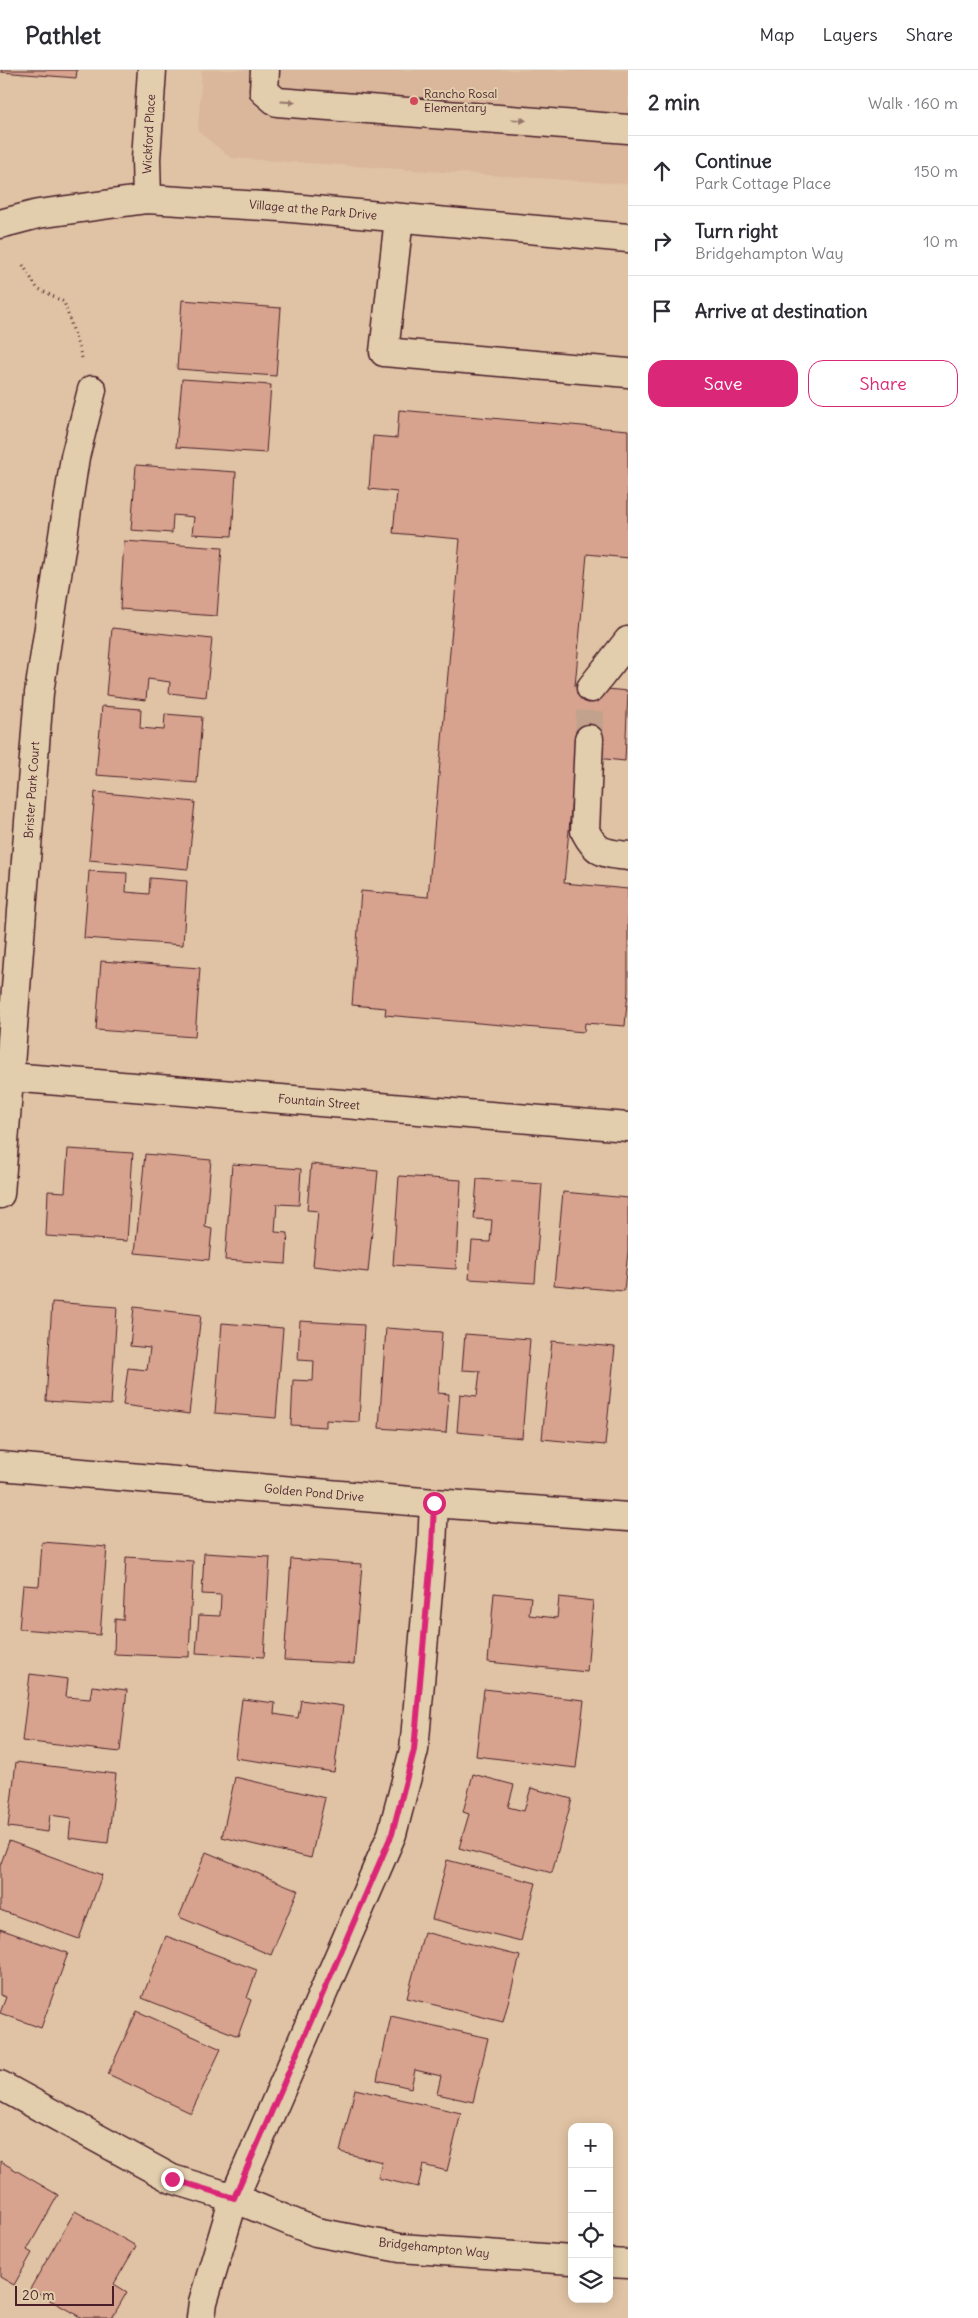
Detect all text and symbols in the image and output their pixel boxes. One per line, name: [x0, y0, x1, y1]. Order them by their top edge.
text: Pathlet: [25, 20, 101, 50]
text: Map: [759, 23, 794, 46]
text: Layers: [822, 23, 878, 46]
text: Share: [906, 23, 953, 46]
place label: Rancho Rosal Elementary: [424, 86, 497, 115]
text: 2 min: [648, 89, 700, 116]
text: Walk · 160 m: [868, 93, 958, 113]
street label: Wickford Place: [139, 94, 158, 174]
marker: Rancho Rosal Elementary: [408, 95, 420, 107]
one-way arrow: [280, 99, 296, 107]
one-way arrow: [512, 117, 528, 125]
text: Continue: [695, 149, 772, 173]
icon: ahead: [648, 157, 676, 185]
text: 150 m: [914, 161, 958, 181]
text: Park Cottage Place: [695, 173, 831, 193]
street label: Village at the Park Drive: [248, 196, 378, 223]
text: Turn right: [695, 219, 778, 243]
icon: right: [648, 227, 676, 255]
text: 10 m: [923, 231, 958, 251]
text: Bridgehampton Way: [695, 243, 844, 263]
icon: arrive: [648, 297, 676, 325]
text: Arrive at destination: [695, 299, 868, 323]
button: Save: [648, 360, 798, 407]
button: Share: [808, 360, 958, 407]
street label: Brister Park Court: [21, 741, 42, 839]
street label: Fountain Street: [277, 1090, 361, 1113]
street label: Golden Pond Drive: [263, 1481, 365, 1504]
route start: [423, 1492, 446, 1515]
map controls: [568, 2123, 613, 2303]
button: +: [568, 2123, 613, 2168]
route end: [161, 2168, 184, 2191]
button: −: [568, 2168, 613, 2213]
button: locate: [568, 2213, 613, 2258]
street label: Bridgehampton Way: [378, 2234, 490, 2261]
button: layers: [568, 2258, 613, 2303]
scale bar: [15, 2283, 114, 2306]
text: 20 m: [22, 2286, 55, 2304]

